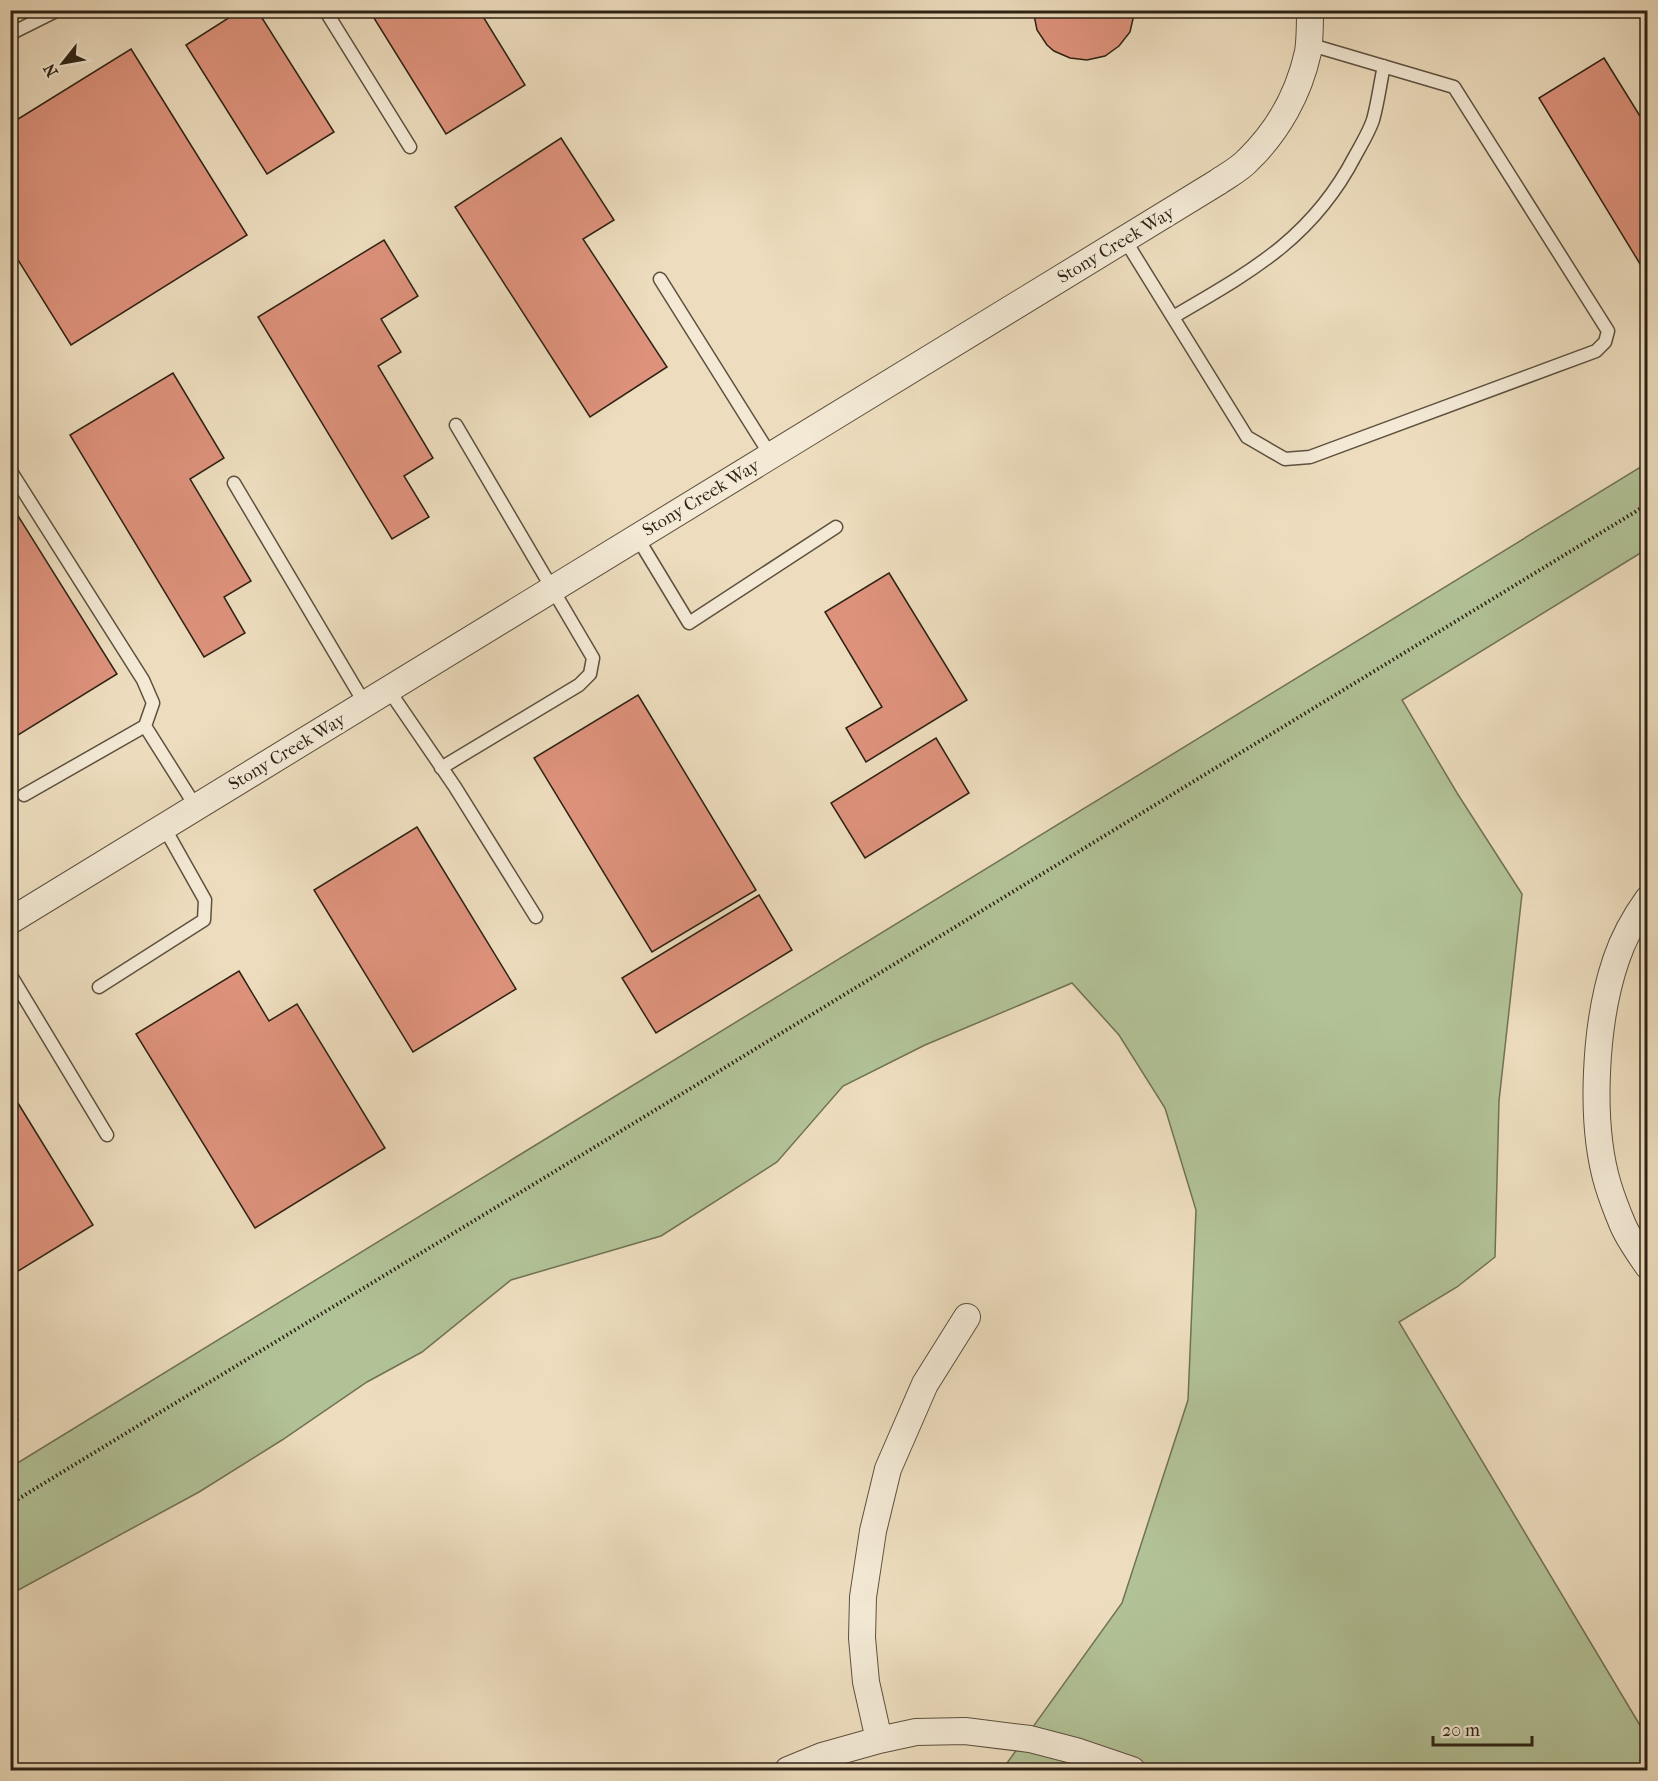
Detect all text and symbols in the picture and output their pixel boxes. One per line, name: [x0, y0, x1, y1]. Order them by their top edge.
north arrow: [33, 33, 93, 93]
text: N: [39, 60, 62, 81]
street label: Stony Creek Way: [1054, 201, 1179, 288]
street label: Stony Creek Way: [639, 454, 764, 541]
street label: Stony Creek Way: [225, 708, 350, 795]
scale bar: [1433, 1709, 1532, 1747]
text: 20 m: [1442, 1720, 1480, 1741]

